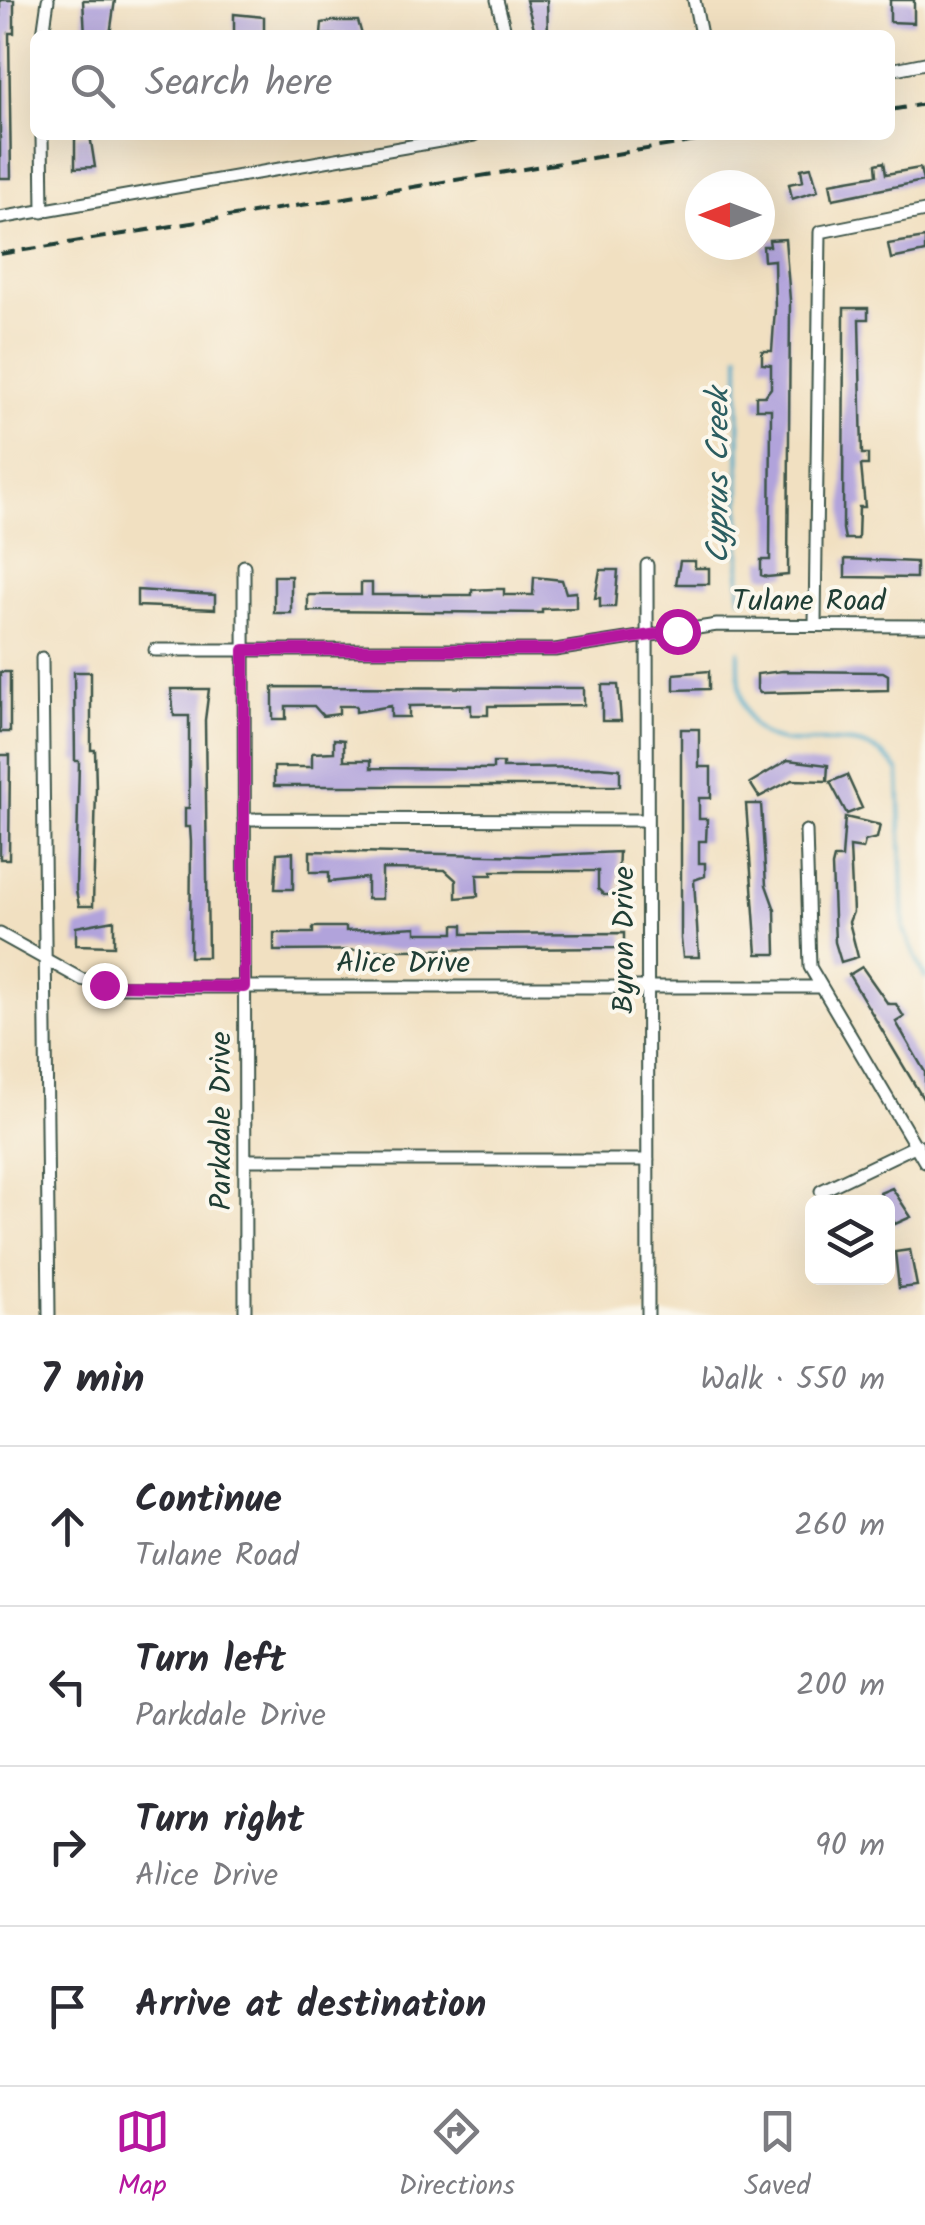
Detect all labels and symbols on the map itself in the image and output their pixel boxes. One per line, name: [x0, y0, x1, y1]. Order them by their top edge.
north arrow: [685, 170, 775, 260]
water label: Cyprus Creek: [694, 384, 745, 564]
street label: Tulane Road: [732, 578, 887, 626]
route start: [655, 609, 701, 655]
street label: Byron Drive: [601, 866, 649, 1014]
street label: Alice Drive: [336, 940, 470, 988]
route end: [82, 963, 128, 1009]
street label: Parkdale Drive: [198, 1032, 246, 1210]

